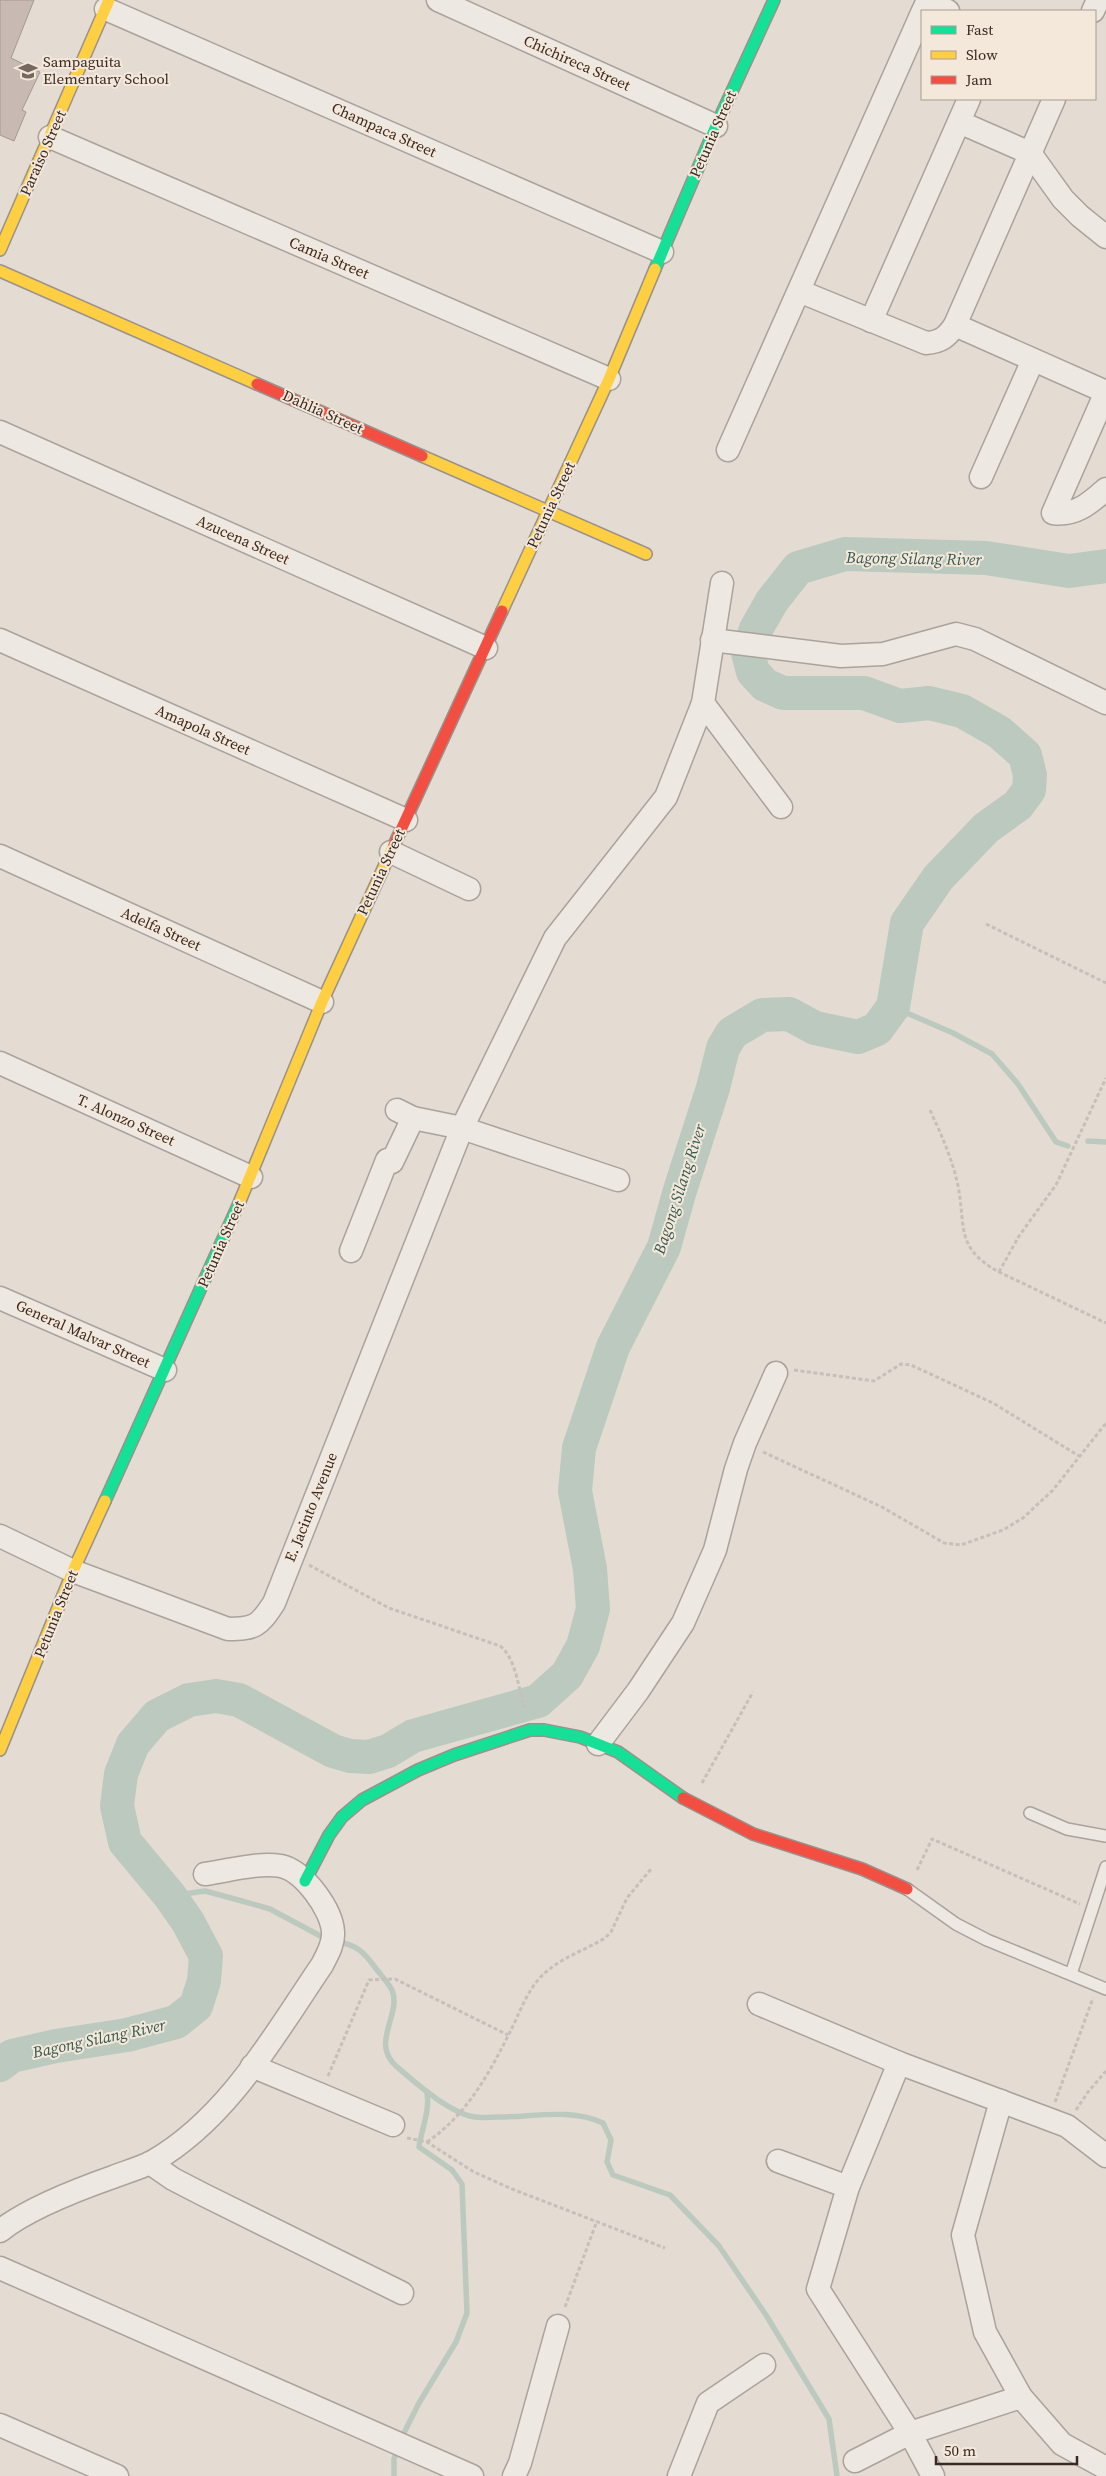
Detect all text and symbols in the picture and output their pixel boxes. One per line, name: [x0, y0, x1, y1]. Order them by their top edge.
legend: [921, 10, 1096, 100]
text: Fast: [966, 19, 993, 40]
street label: Chichireca Street: [521, 30, 634, 96]
text: Slow: [966, 44, 998, 65]
place label: Sampaguita Elementary School: [43, 51, 170, 89]
school or university icon: Sampaguita Elementary School: [17, 60, 39, 82]
text: Jam: [965, 69, 993, 90]
street label: Petunia Street: [684, 87, 741, 181]
street label: Champaca Street: [328, 97, 440, 162]
street label: Paraiso Street: [14, 107, 71, 199]
street label: Camia Street: [286, 231, 372, 284]
street label: Dahlia Street: [280, 384, 367, 439]
street label: Petunia Street: [521, 458, 580, 551]
street label: Azucena Street: [194, 510, 293, 569]
water label: Bagong Silang River: [845, 546, 983, 570]
street label: Amapola Street: [152, 699, 254, 760]
street label: Petunia Street: [351, 825, 410, 918]
street label: Adelfa Street: [118, 902, 205, 956]
street label: T. Alonzo Street: [74, 1089, 179, 1151]
water label: Bagong Silang River: [647, 1121, 711, 1258]
street label: Petunia Street: [192, 1197, 249, 1291]
street label: General Malvar Street: [13, 1294, 154, 1373]
street label: E. Jacinto Avenue: [279, 1449, 342, 1565]
street label: Petunia Street: [28, 1567, 83, 1661]
water label: Bagong Silang River: [29, 2013, 168, 2063]
scale bar: [936, 2434, 1077, 2466]
text: 50 m: [944, 2440, 976, 2461]

